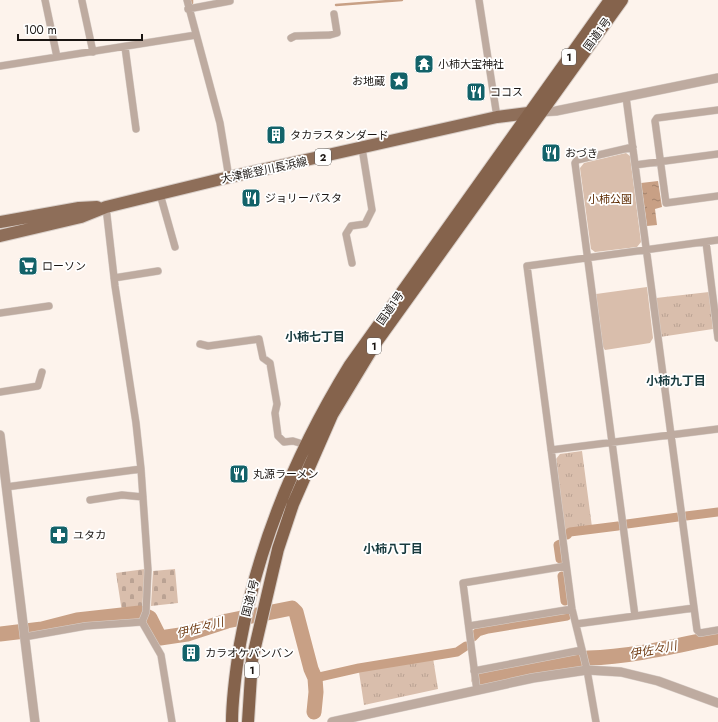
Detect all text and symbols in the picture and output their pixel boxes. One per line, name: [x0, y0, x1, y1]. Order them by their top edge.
street label: 国道1号: [579, 14, 615, 54]
scale bar: [18, 16, 142, 42]
text: 100 m: [24, 21, 57, 39]
road number: 1: [562, 49, 576, 65]
temple icon: 小柿大宝神社: [413, 53, 435, 75]
place label: 小柿大宝神社: [438, 56, 504, 72]
place icon: お地蔵: [388, 70, 410, 92]
place label: お地蔵: [352, 73, 385, 89]
restaurant icon: ココス: [465, 81, 487, 103]
place label: ココス: [490, 84, 523, 100]
building icon: タカラスタンダード: [265, 124, 287, 146]
place label: タカラスタンダード: [290, 127, 389, 143]
restaurant icon: おづき: [540, 142, 562, 164]
place label: おづき: [565, 145, 598, 161]
road number: 2: [315, 149, 331, 165]
street label: 大津能登川長浜線: [219, 153, 309, 187]
restaurant icon: ジョリーパスタ: [240, 187, 262, 209]
place label: ジョリーパスタ: [265, 190, 342, 206]
park label: 小柿公園: [588, 191, 632, 207]
supermarket icon: ローソン: [17, 255, 39, 277]
place label: ローソン: [42, 258, 86, 274]
street label: 国道1号: [373, 288, 407, 328]
district label: 小柿七丁目: [285, 328, 345, 346]
road number: 1: [367, 338, 381, 354]
district label: 小柿九丁目: [646, 372, 706, 390]
restaurant icon: 丸源ラーメン: [228, 463, 250, 485]
place label: 丸源ラーメン: [253, 466, 319, 482]
pharmacy icon: ユタカ: [48, 524, 70, 546]
place label: ユタカ: [73, 527, 106, 543]
district label: 小柿八丁目: [363, 540, 423, 558]
street label: 国道1号: [238, 578, 262, 618]
water label: 伊佐々川: [174, 613, 227, 643]
water label: 伊佐々川: [628, 636, 680, 663]
building icon: カラオケバンバン: [180, 642, 202, 664]
place label: カラオケバンバン: [205, 645, 294, 661]
road number: 1: [245, 662, 259, 678]

